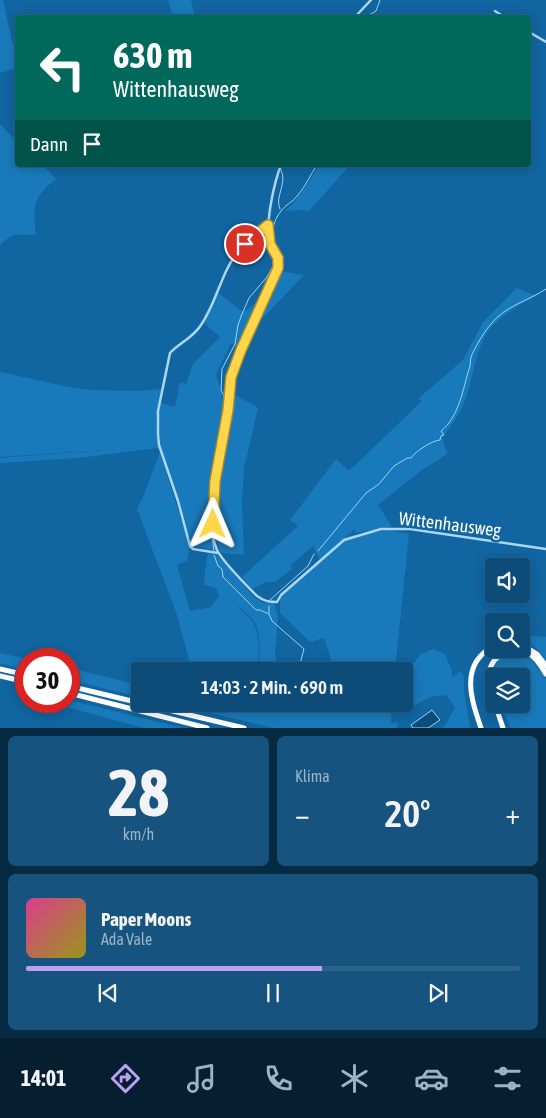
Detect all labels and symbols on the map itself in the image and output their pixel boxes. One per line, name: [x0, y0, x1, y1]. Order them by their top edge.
pin: [224, 223, 266, 265]
position arrow: [186, 497, 238, 549]
street label: Wittenhausweg: [398, 507, 503, 541]
speed limit sign: 30: [15, 648, 80, 713]

